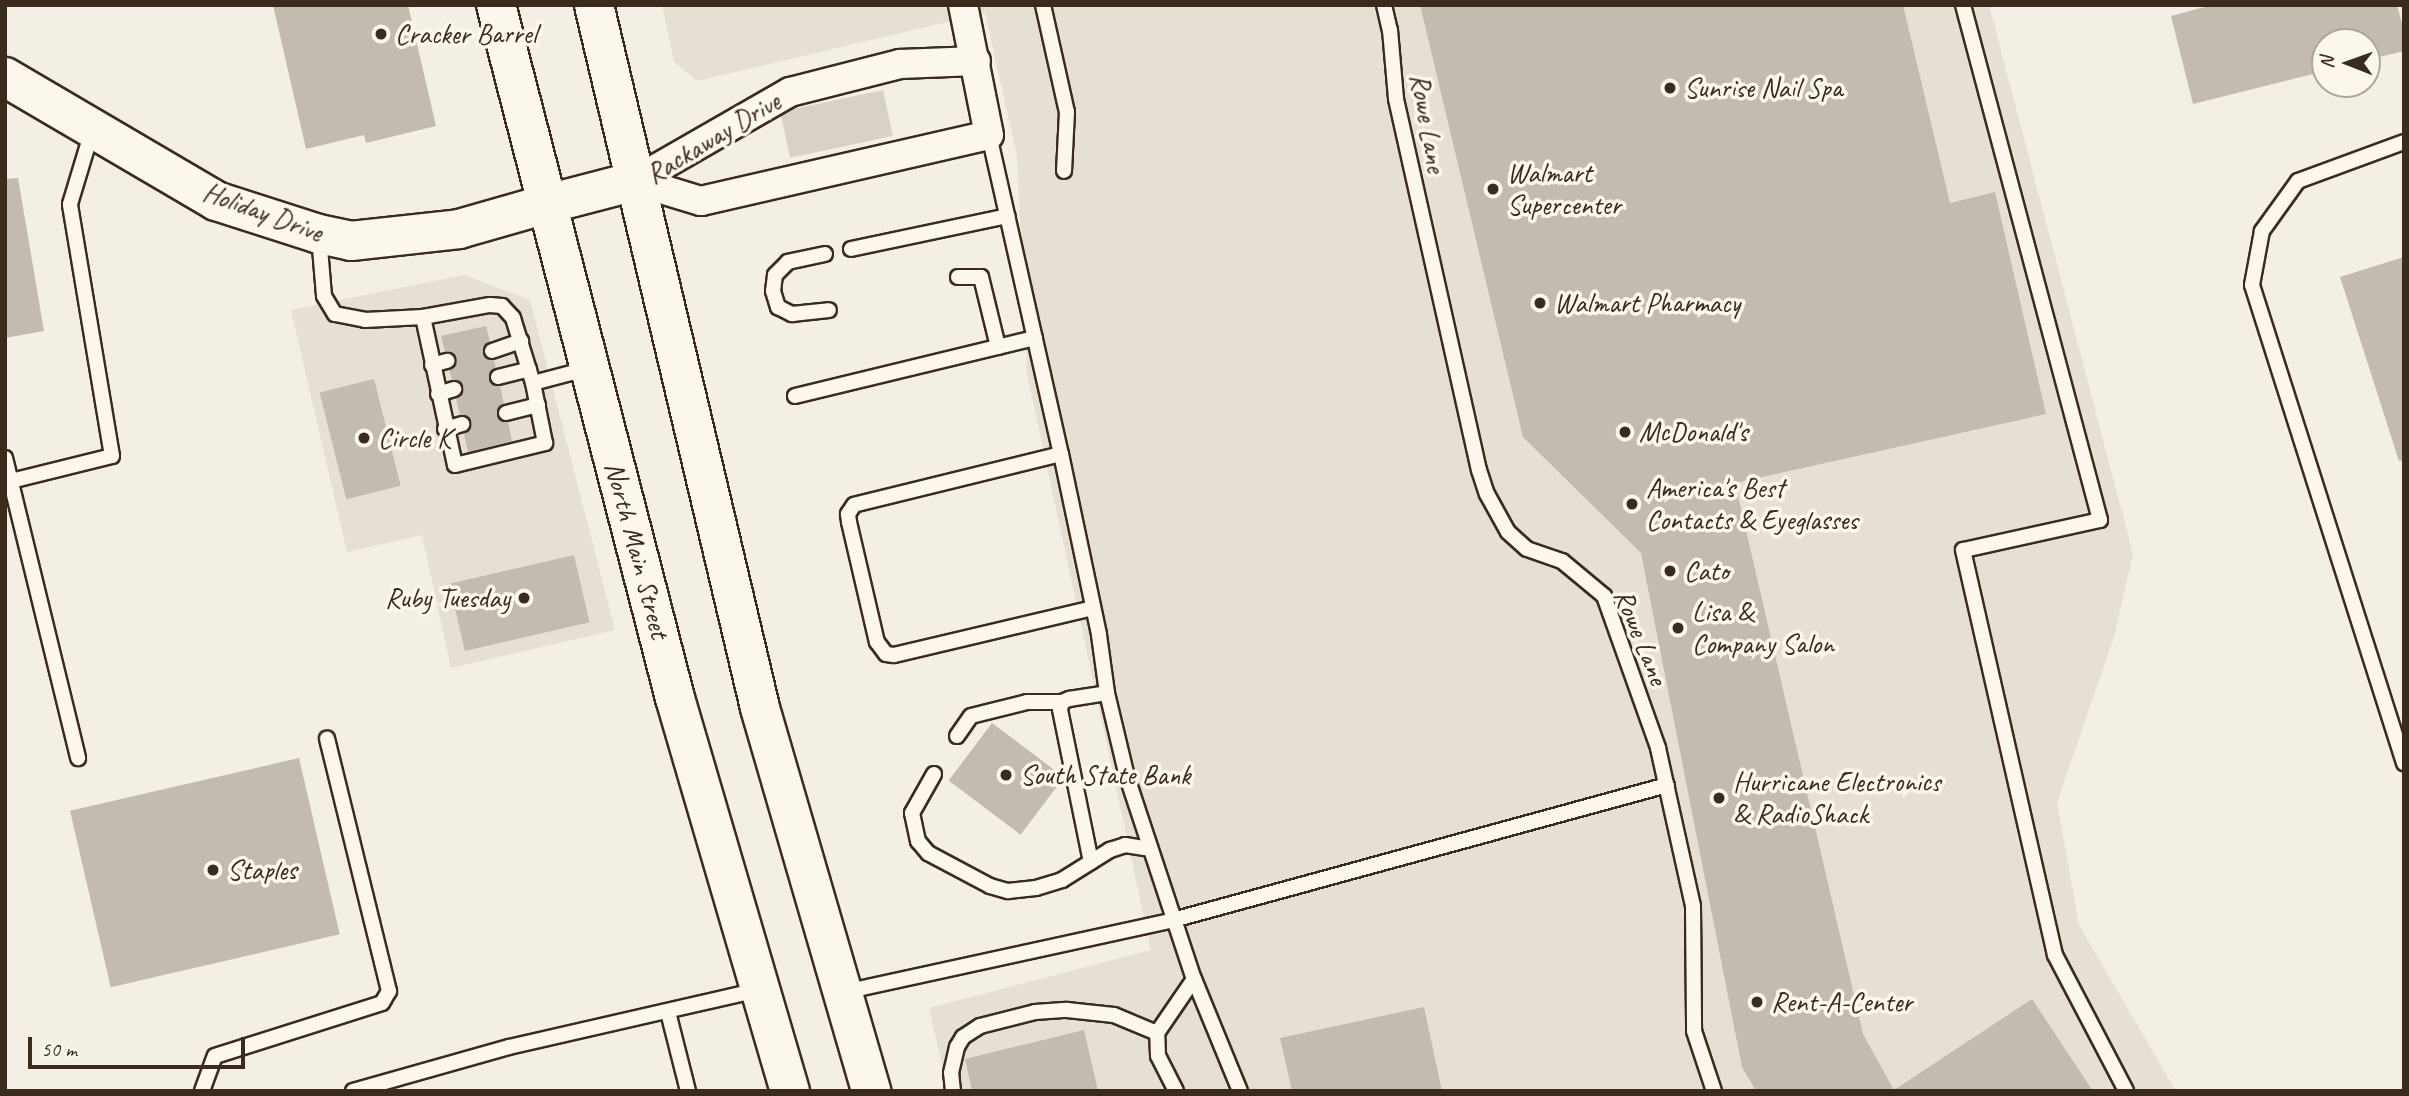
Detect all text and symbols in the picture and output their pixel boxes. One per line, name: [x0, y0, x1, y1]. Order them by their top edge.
place label: Cracker Barrel: [395, 17, 537, 51]
marker: Cracker Barrel: [373, 26, 389, 42]
north arrow: [2311, 28, 2381, 98]
text: N: [2315, 57, 2339, 69]
street label: Rowe Lane: [1403, 71, 1453, 175]
place label: Sunrise Nail Spa: [1684, 71, 1843, 105]
marker: Sunrise Nail Spa: [1662, 80, 1678, 96]
street label: Rackaway Drive: [640, 85, 786, 191]
place label: Walmart Supercenter: [1507, 156, 1621, 222]
street label: Holiday Drive: [199, 175, 327, 249]
marker: Walmart Supercenter: [1485, 181, 1501, 197]
place label: Walmart Pharmacy: [1554, 286, 1741, 320]
marker: Walmart Pharmacy: [1532, 295, 1548, 311]
place label: McDonald's: [1639, 415, 1748, 449]
place label: Circle K: [378, 421, 451, 455]
marker: McDonald's: [1617, 424, 1633, 440]
marker: Circle K: [356, 430, 372, 446]
street label: North Main Street: [597, 457, 677, 643]
place label: America's Best Contacts & Eyeglasses: [1646, 471, 1858, 537]
marker: America's Best Contacts & Eyeglasses: [1624, 496, 1640, 512]
place label: Cato: [1684, 554, 1729, 588]
marker: Cato: [1662, 563, 1678, 579]
place label: Ruby Tuesday: [386, 581, 510, 615]
street label: Rowe Lane: [1607, 584, 1675, 690]
marker: Ruby Tuesday: [516, 590, 532, 606]
place label: Lisa & Company Salon: [1692, 595, 1834, 661]
marker: Lisa & Company Salon: [1670, 620, 1686, 636]
place label: South State Bank: [1020, 758, 1193, 792]
place label: Hurricane Electronics & RadioShack: [1733, 765, 1940, 831]
marker: South State Bank: [998, 767, 1014, 783]
marker: Hurricane Electronics & RadioShack: [1711, 790, 1727, 806]
place label: Staples: [227, 853, 297, 887]
marker: Staples: [205, 862, 221, 878]
place label: Rent-A-Center: [1771, 985, 1912, 1019]
marker: Rent-A-Center: [1749, 994, 1765, 1010]
scale bar: [32, 1023, 248, 1066]
text: 50 m: [41, 1036, 77, 1062]

